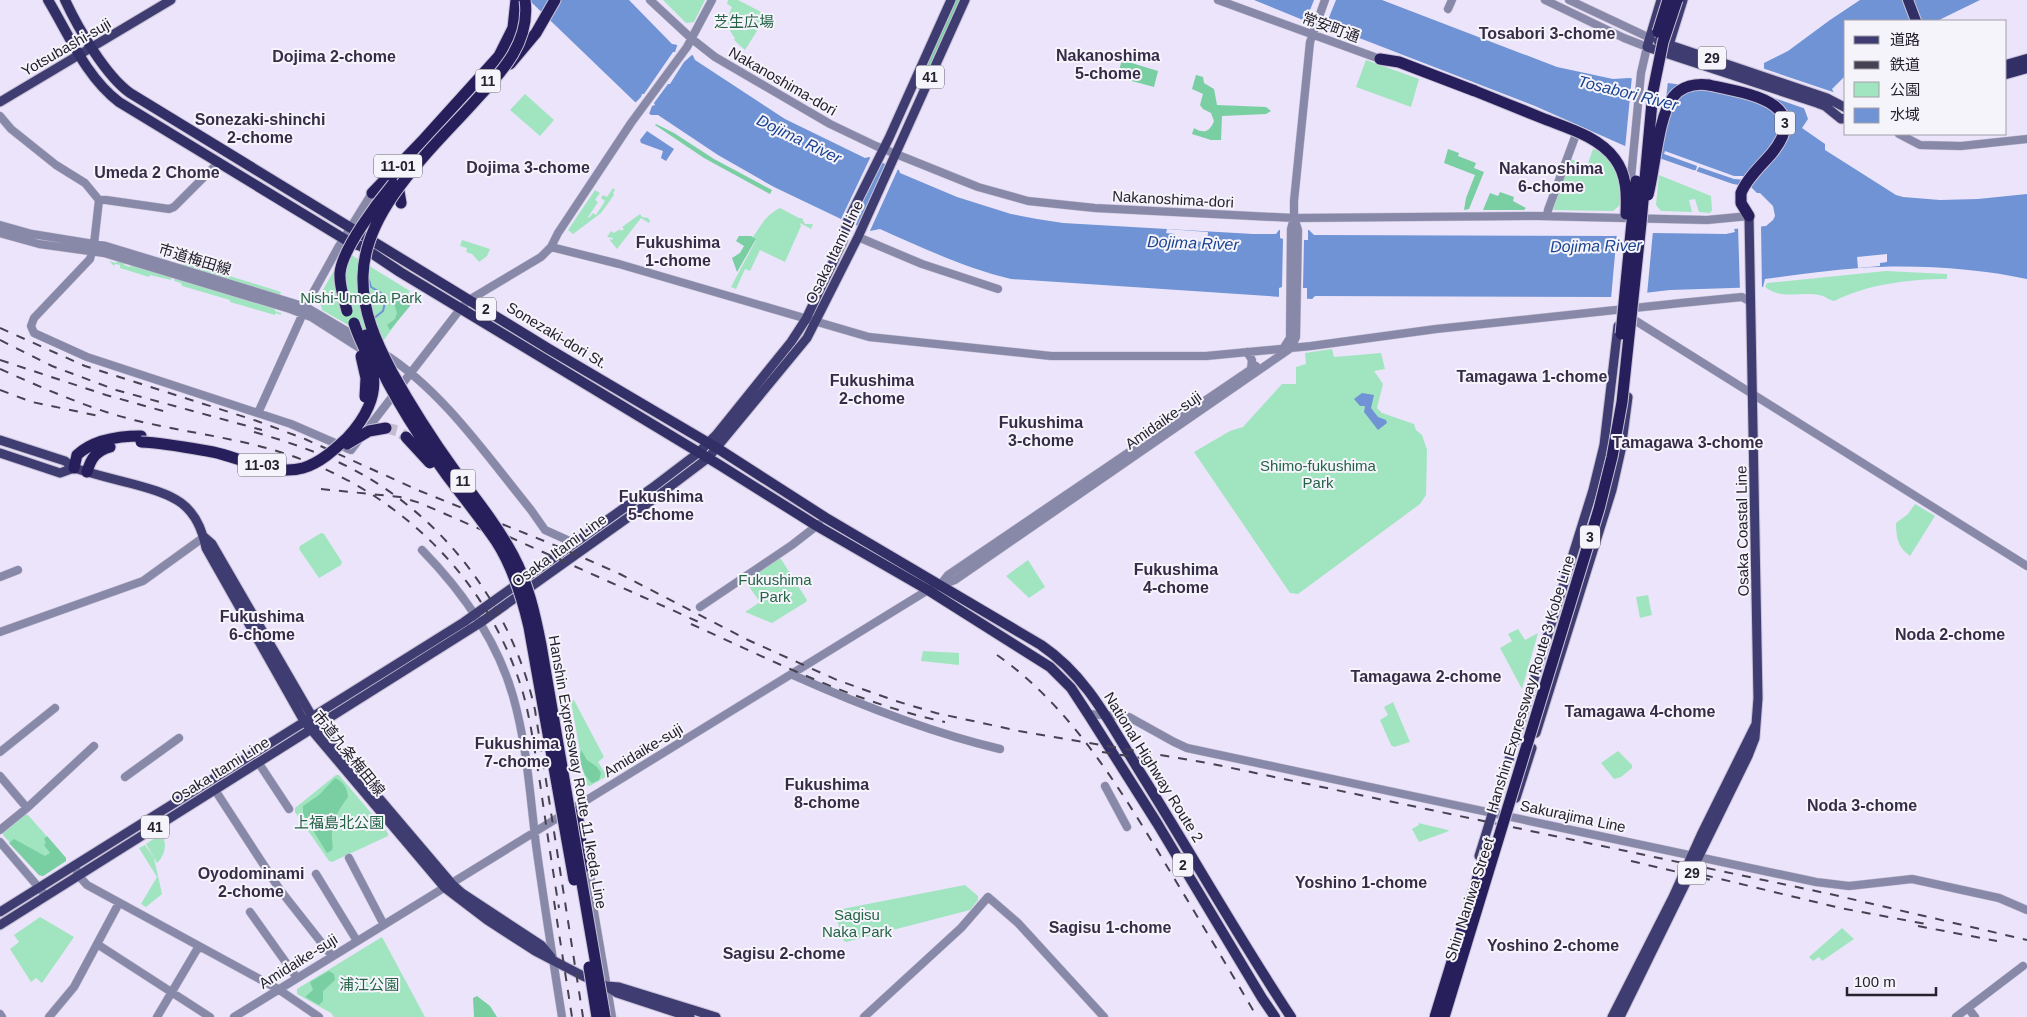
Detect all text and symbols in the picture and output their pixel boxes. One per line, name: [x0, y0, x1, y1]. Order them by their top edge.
street label: 常安町通: [1300, 9, 1362, 45]
park label: 芝生広場: [714, 13, 774, 30]
street label: Yotsubashi-suji: [18, 15, 114, 79]
legend: [1844, 20, 2007, 135]
district label: Tosabori 3-chome: [1479, 25, 1615, 42]
text: 道路: [1890, 31, 1920, 48]
street label: Nakanoshima-dori: [726, 43, 840, 119]
road number: 29: [1698, 46, 1726, 70]
district label: Nakanoshima 5-chome: [1056, 47, 1160, 82]
district label: Dojima 2-chome: [272, 48, 396, 65]
text: 鉄道: [1890, 56, 1920, 73]
road number: 41: [916, 66, 944, 88]
road number: 11: [476, 70, 500, 92]
water label: Tosabori River: [1576, 72, 1680, 114]
text: 公園: [1890, 81, 1920, 98]
text: 水域: [1890, 106, 1920, 123]
district label: Sonezaki-shinchi 2-chome: [195, 111, 325, 146]
water label: Dojima River: [754, 111, 844, 167]
road number: 3: [1775, 112, 1795, 134]
road number: 11-01: [374, 154, 422, 178]
district label: Dojima 3-chome: [466, 159, 590, 176]
district label: Nakanoshima 6-chome: [1499, 160, 1603, 195]
district label: Umeda 2 Chome: [94, 164, 220, 181]
street label: Nakanoshima-dori: [1112, 187, 1234, 211]
street label: Osaka Itami Line: [802, 198, 866, 306]
water label: Dojima River: [1147, 233, 1240, 253]
district label: Fukushima 1-chome: [636, 234, 720, 269]
water label: Dojima River: [1550, 237, 1643, 255]
street label: 市道梅田線: [157, 240, 233, 278]
park label: Nishi-Umeda Park: [300, 289, 422, 306]
road number: 2: [476, 298, 496, 320]
street label: Sonezaki-dori St.: [504, 298, 610, 372]
district label: Tamagawa 1-chome: [1457, 368, 1608, 385]
district label: Fukushima 2-chome: [830, 372, 914, 407]
street label: Amidaike-suji: [1122, 387, 1204, 453]
district label: Fukushima 3-chome: [999, 414, 1083, 449]
district label: Tamagawa 3-chome: [1613, 434, 1764, 451]
road number: 11-03: [238, 454, 286, 476]
park label: Shimo-fukushima Park: [1260, 457, 1377, 491]
street label: Osaka Coastal Line: [1732, 465, 1752, 597]
road number: 11: [450, 470, 476, 492]
district label: Fukushima 5-chome: [619, 488, 703, 523]
street label: Osaka Itami Line: [508, 510, 610, 590]
road number: 3: [1580, 526, 1600, 548]
street label: Hanshin Expressway Route 3 Kobe Line: [1483, 553, 1577, 815]
district label: Fukushima 4-chome: [1134, 561, 1218, 596]
park label: Fukushima Park: [738, 571, 812, 605]
district label: Fukushima 6-chome: [220, 608, 304, 643]
district label: Noda 2-chome: [1895, 626, 2005, 643]
street label: Hanshin Expressway Route 11 Ikeda Line: [546, 634, 610, 910]
district label: Tamagawa 2-chome: [1351, 668, 1502, 685]
street label: National Highway Route 2: [1101, 689, 1207, 845]
district label: Tamagawa 4-chome: [1565, 703, 1716, 720]
street label: 市道九条梅田線: [309, 707, 389, 799]
street label: Amidaike-suji: [600, 720, 686, 780]
street label: Osaka Itami Line: [168, 733, 272, 807]
district label: Fukushima 7-chome: [475, 735, 559, 770]
district label: Fukushima 8-chome: [785, 776, 869, 811]
street label: Sakurajima Line: [1519, 797, 1627, 835]
district label: Noda 3-chome: [1807, 797, 1917, 814]
park label: 上福島北公園: [294, 814, 384, 831]
road number: 41: [141, 816, 169, 839]
street label: Shin Naniwa Street: [1441, 835, 1497, 963]
road number: 2: [1173, 854, 1193, 876]
road number: 29: [1678, 861, 1706, 884]
district label: Oyodominami 2-chome: [198, 865, 304, 900]
district label: Yoshino 1-chome: [1295, 874, 1427, 891]
park label: Sagisu Naka Park: [822, 906, 893, 940]
district label: Sagisu 1-chome: [1049, 919, 1171, 936]
street label: Amidaike-suji: [256, 930, 340, 992]
district label: Yoshino 2-chome: [1487, 937, 1619, 954]
district label: Sagisu 2-chome: [723, 945, 845, 962]
scale bar: [1847, 964, 1936, 996]
text: 100 m: [1854, 973, 1896, 990]
park label: 浦江公園: [339, 976, 399, 993]

